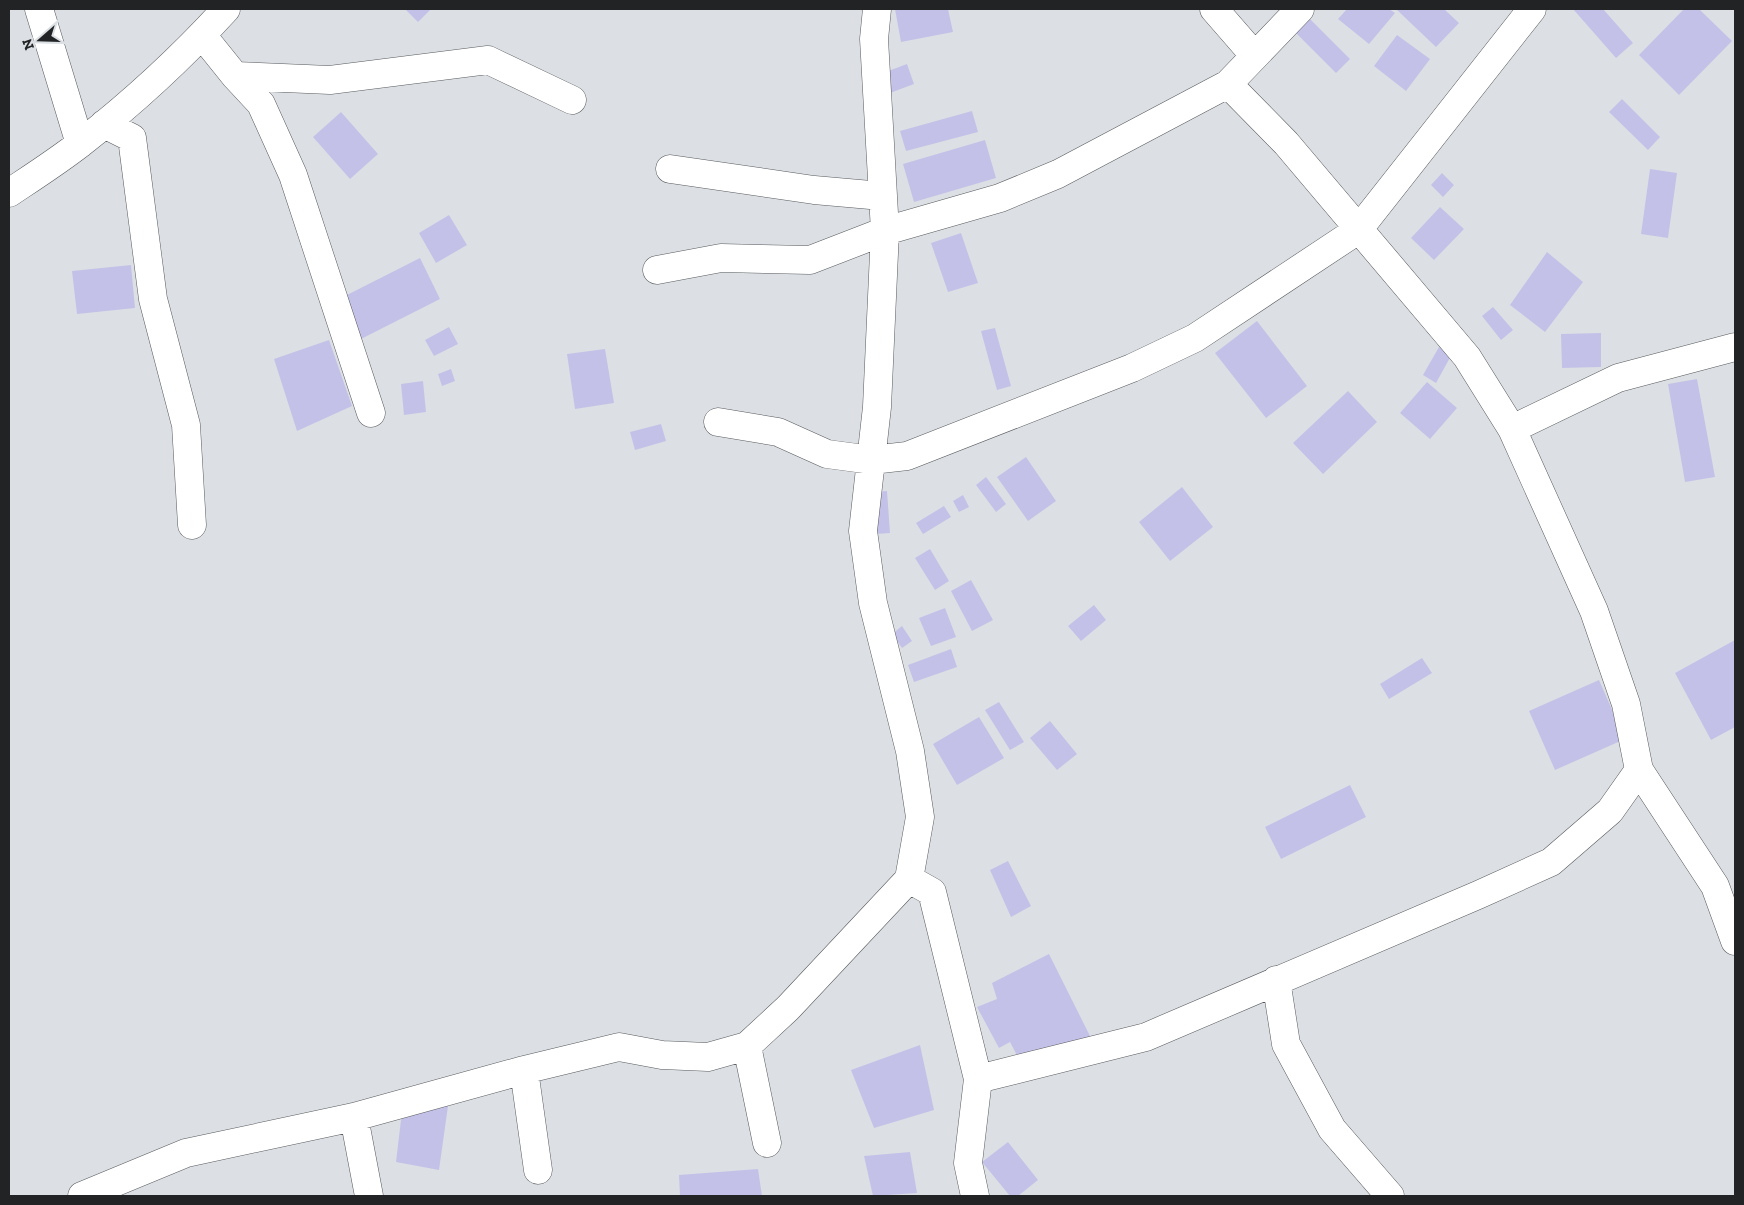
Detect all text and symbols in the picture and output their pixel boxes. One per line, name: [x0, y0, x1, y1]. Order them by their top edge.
north arrow: [15, 15, 65, 65]
text: N: [18, 36, 38, 52]

